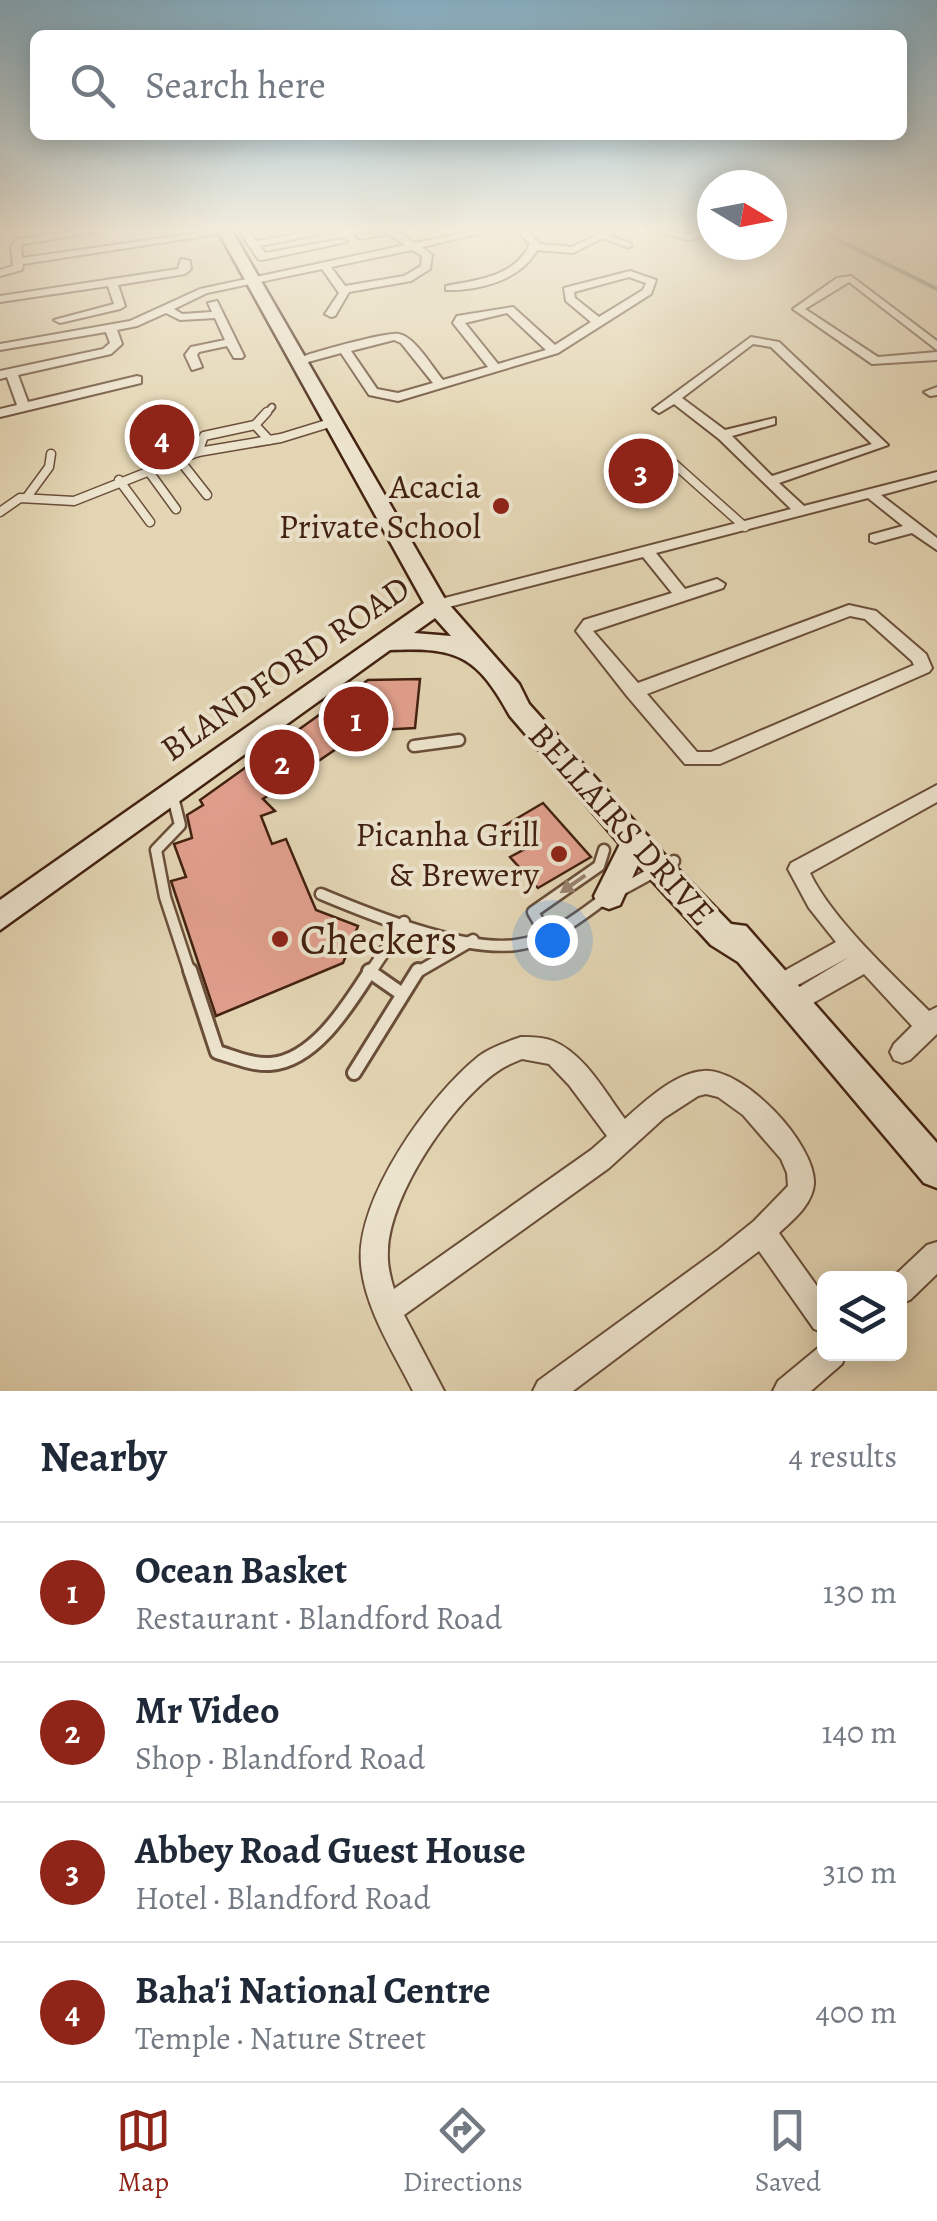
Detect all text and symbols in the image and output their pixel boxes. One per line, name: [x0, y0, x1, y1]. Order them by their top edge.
search box: [30, 30, 907, 140]
icon: search: [65, 58, 120, 113]
text: Search here: [145, 59, 326, 111]
north arrow: [697, 170, 787, 260]
pin: 4: [130, 400, 194, 474]
pin: 3: [608, 434, 674, 508]
place label: Acacia Private School: [279, 462, 482, 550]
marker: Acacia Private School: [490, 495, 512, 517]
street label: BLANDFORD ROAD: [151, 564, 419, 772]
pin: 1: [324, 682, 388, 756]
street label: BELLAIRS DRIVE: [518, 712, 726, 936]
pin: 2: [250, 724, 314, 800]
place label: Picanha Grill & Brewery: [355, 810, 539, 898]
marker: Picanha Grill & Brewery: [548, 843, 570, 865]
one-way arrow: [560, 874, 587, 893]
place label: Checkers: [300, 911, 457, 968]
your location: [527, 915, 578, 966]
marker: Checkers: [269, 928, 291, 950]
map controls: [817, 1271, 907, 1361]
button: layers: [817, 1271, 907, 1361]
text: Nearby: [40, 1428, 167, 1485]
text: 4 results: [788, 1434, 897, 1478]
text: Ocean Basket: [135, 1544, 347, 1596]
text: 1: [67, 1570, 78, 1614]
text: 130 m: [823, 1570, 897, 1614]
text: Restaurant · Blandford Road: [135, 1596, 502, 1640]
text: Mr Video: [135, 1684, 280, 1736]
text: 2: [65, 1710, 80, 1754]
text: 140 m: [822, 1710, 897, 1754]
text: Shop · Blandford Road: [135, 1736, 425, 1780]
text: Abbey Road Guest House: [135, 1824, 526, 1876]
text: 3: [66, 1850, 79, 1894]
text: 310 m: [823, 1850, 897, 1894]
text: Hotel · Blandford Road: [135, 1876, 431, 1920]
text: Baha'i National Centre: [135, 1964, 491, 2016]
text: 4: [65, 1990, 80, 2034]
text: 400 m: [815, 1990, 897, 2034]
text: Temple · Nature Street: [135, 2016, 426, 2060]
tab: Map: [116, 2103, 171, 2201]
tab: Directions: [403, 2103, 523, 2201]
tab: Saved: [755, 2103, 821, 2201]

